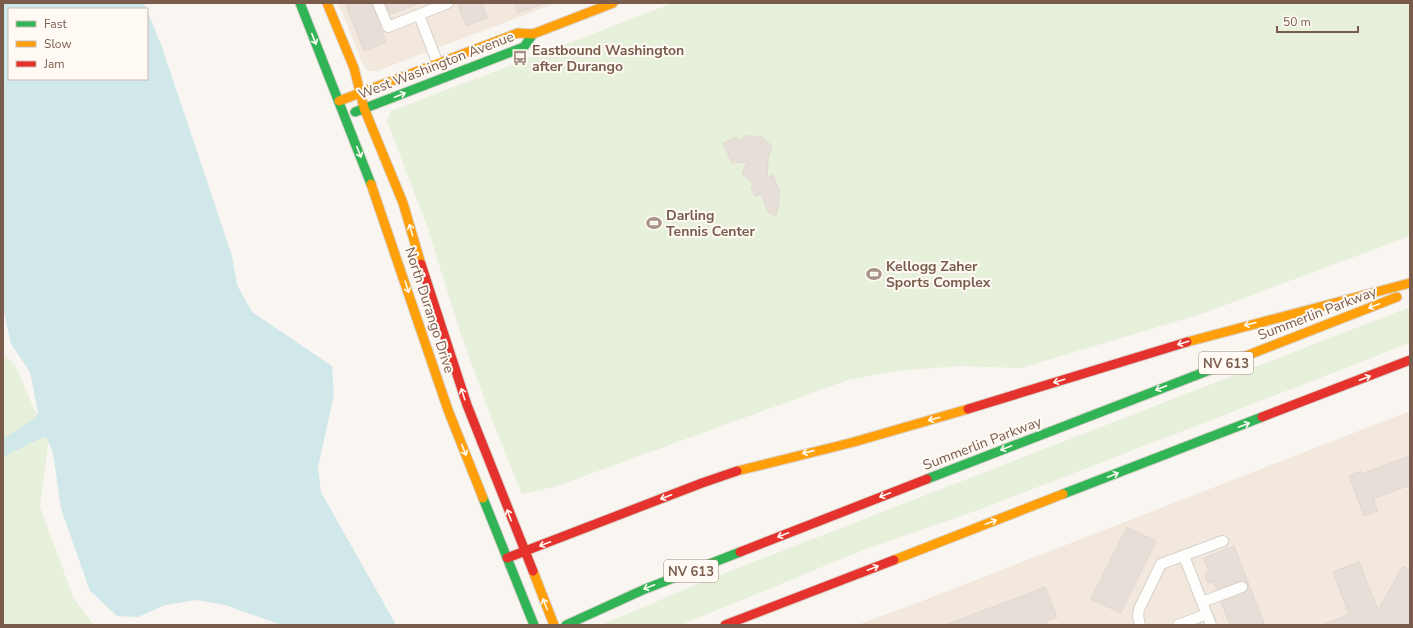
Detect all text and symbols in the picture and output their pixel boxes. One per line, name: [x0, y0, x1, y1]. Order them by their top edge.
legend: [8, 8, 148, 80]
scale bar: [1277, 8, 1358, 34]
text: 50 m: [1283, 14, 1311, 30]
text: Fast: [44, 16, 67, 32]
street label: West Washington Avenue: [356, 27, 517, 104]
one-way arrow: [311, 33, 319, 45]
text: Slow: [44, 36, 72, 52]
place label: Eastbound Washington after Durango: [532, 41, 684, 76]
bus stop icon: Eastbound Washington after Durango: [511, 49, 529, 67]
text: Jam: [43, 56, 65, 72]
one-way arrow: [394, 90, 406, 98]
one-way arrow: [355, 145, 363, 157]
place label: Darling Tennis Center: [666, 206, 755, 241]
sports icon: Darling Tennis Center: [645, 214, 663, 232]
one-way arrow: [407, 224, 414, 237]
street label: North Durango Drive: [400, 245, 459, 376]
place label: Kellogg Zaher Sports Complex: [886, 257, 991, 292]
sports icon: Kellogg Zaher Sports Complex: [865, 265, 883, 283]
one-way arrow: [404, 281, 412, 293]
street label: Summerlin Parkway: [1255, 282, 1380, 345]
one-way arrow: [1368, 302, 1380, 310]
one-way arrow: [1244, 321, 1257, 328]
one-way arrow: [1177, 340, 1190, 347]
road number: NV 613: [1199, 352, 1253, 374]
one-way arrow: [1359, 373, 1371, 381]
one-way arrow: [1053, 378, 1065, 386]
one-way arrow: [1155, 385, 1167, 393]
one-way arrow: [459, 388, 466, 401]
street label: Summerlin Parkway: [920, 412, 1045, 475]
one-way arrow: [928, 416, 941, 423]
one-way arrow: [1238, 420, 1250, 428]
one-way arrow: [461, 443, 468, 455]
one-way arrow: [1000, 445, 1012, 453]
one-way arrow: [802, 448, 815, 456]
one-way arrow: [1106, 471, 1118, 479]
one-way arrow: [879, 492, 891, 500]
one-way arrow: [660, 494, 672, 501]
one-way arrow: [505, 510, 513, 522]
one-way arrow: [985, 518, 997, 526]
one-way arrow: [777, 531, 789, 539]
one-way arrow: [539, 540, 551, 548]
road number: NV 613: [664, 560, 718, 582]
one-way arrow: [866, 563, 878, 571]
one-way arrow: [643, 584, 655, 592]
one-way arrow: [541, 598, 548, 610]

